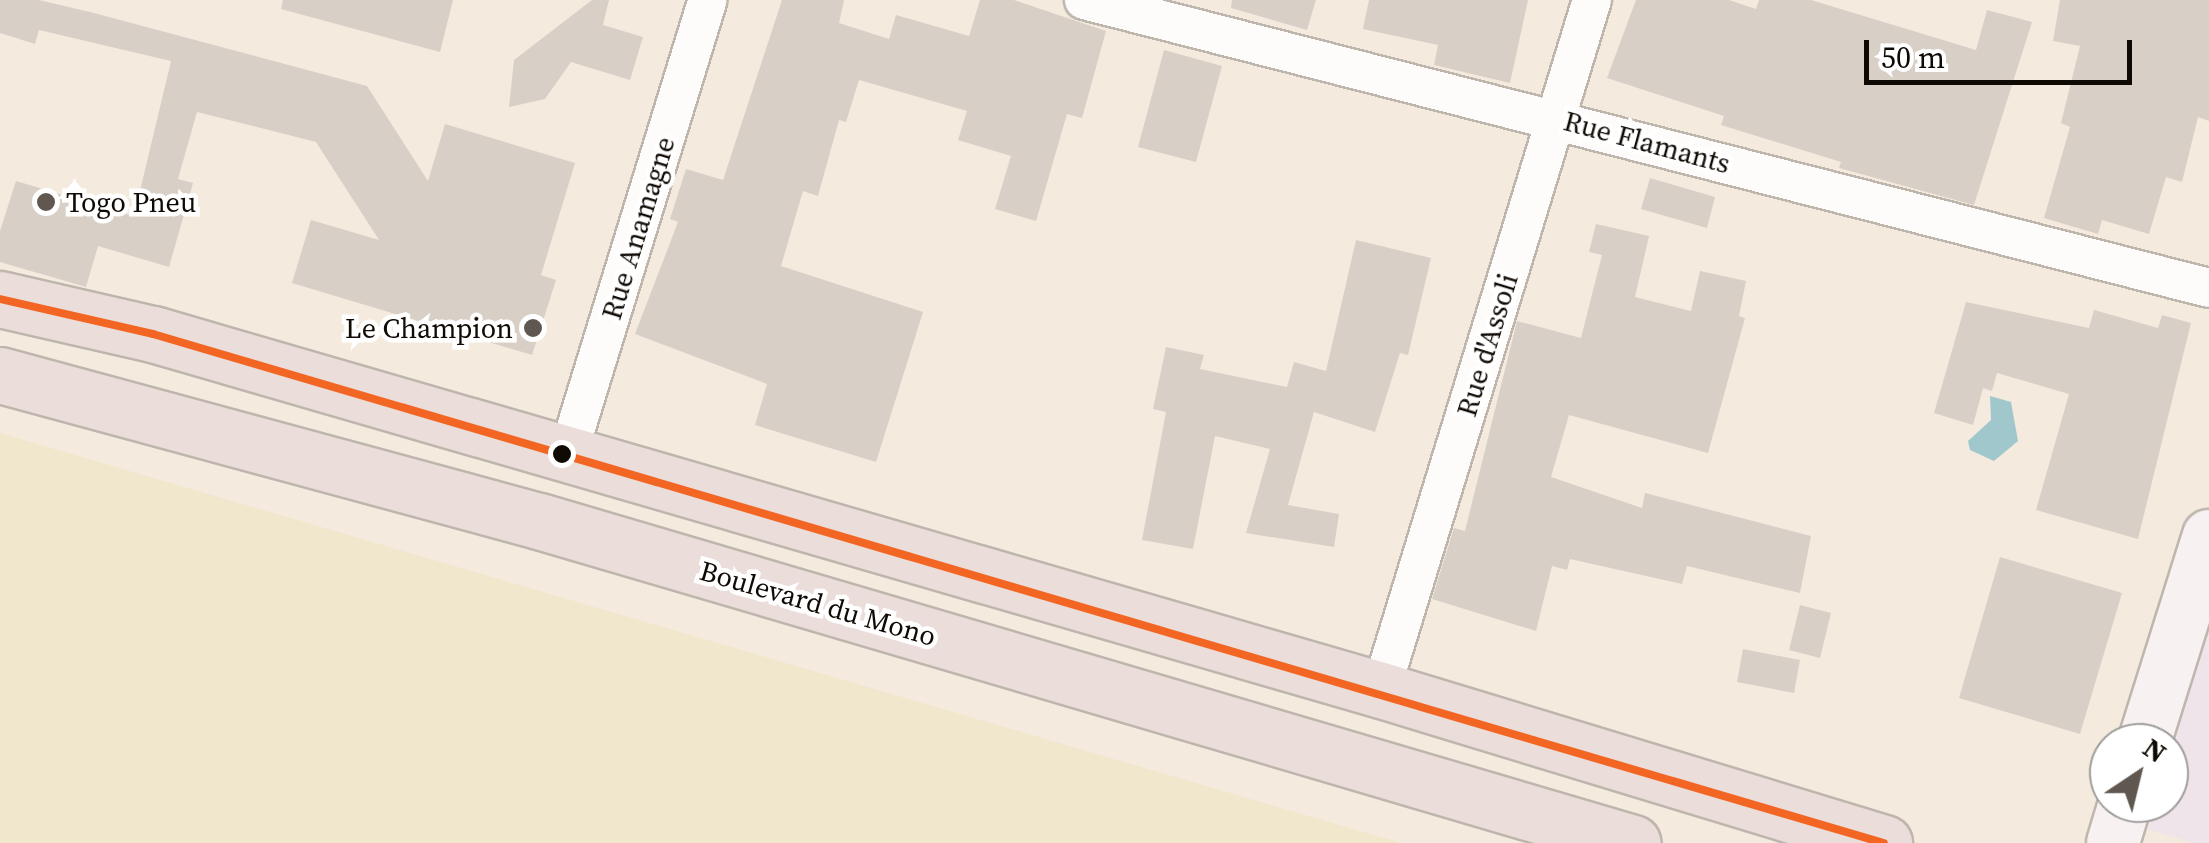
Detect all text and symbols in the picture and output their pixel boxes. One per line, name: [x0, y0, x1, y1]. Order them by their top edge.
scale bar: [1869, 20, 2136, 82]
text: 50 m: [1881, 37, 1945, 78]
street label: Rue Flamants: [1560, 104, 1734, 180]
street label: Rue Anamagne: [594, 133, 682, 323]
place label: Togo Pneu: [66, 185, 196, 219]
marker: Togo Pneu: [35, 191, 57, 213]
street label: Rue d'Assoli: [1449, 270, 1525, 420]
place label: Le Champion: [345, 311, 513, 345]
marker: Le Champion: [522, 317, 544, 339]
unlabelled marker: [552, 444, 572, 464]
street label: Boulevard du Mono: [696, 553, 940, 653]
north arrow: [2089, 723, 2189, 823]
text: N: [2136, 729, 2174, 771]

